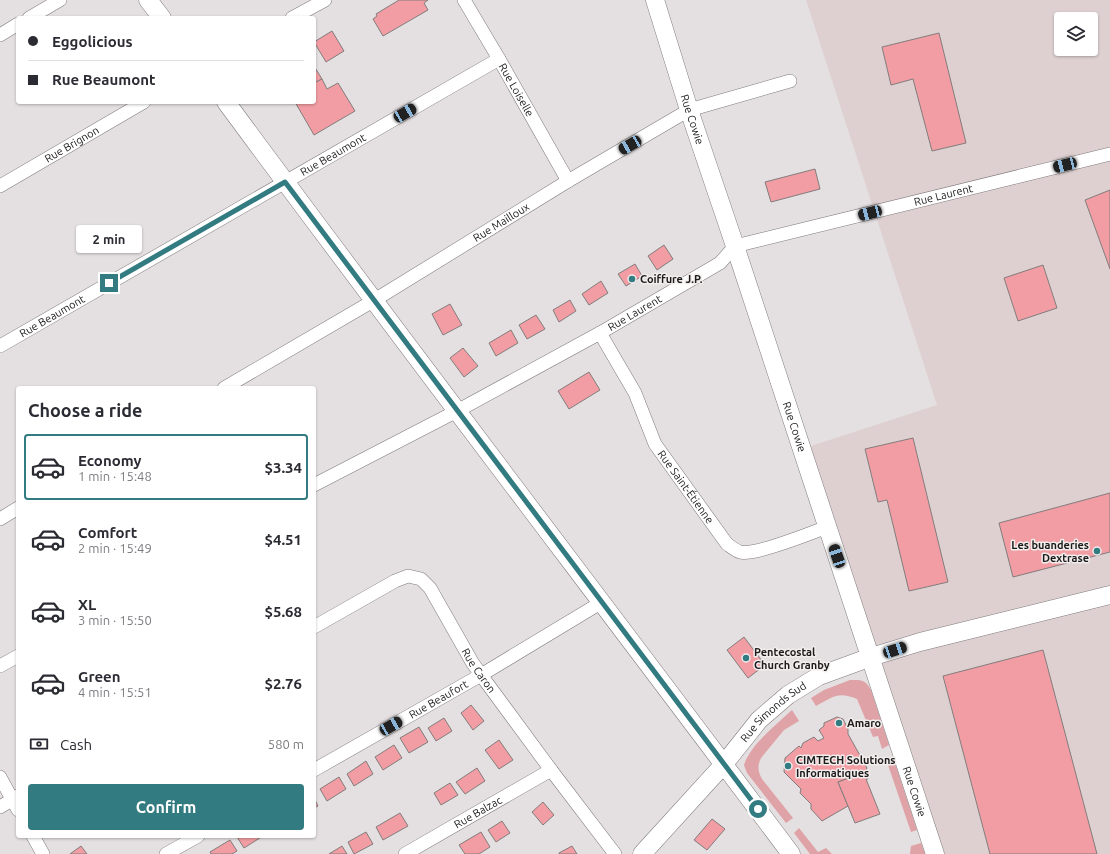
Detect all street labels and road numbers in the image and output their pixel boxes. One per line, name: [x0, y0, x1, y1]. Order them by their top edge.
street label: Rue Loiselle: [497, 61, 536, 119]
street label: Rue Cowie: [678, 93, 706, 146]
street label: Rue Brignon: [42, 124, 101, 165]
street label: Rue Beaumont: [298, 131, 368, 178]
street label: Rue Laurent: [913, 182, 975, 208]
street label: Rue Mailloux: [471, 200, 532, 244]
street label: Rue Beaumont: [17, 292, 87, 340]
street label: Rue Laurent: [606, 292, 664, 333]
street label: Rue Cowie: [781, 400, 808, 453]
street label: Rue Saint-Étienne: [655, 448, 716, 526]
street label: Rue Caron: [459, 646, 498, 695]
street label: Rue Beaufort: [407, 677, 470, 721]
street label: Rue Simonds Sud: [738, 679, 808, 744]
street label: Rue Cowie: [901, 765, 928, 818]
street label: Rue Balzac: [452, 794, 504, 831]

